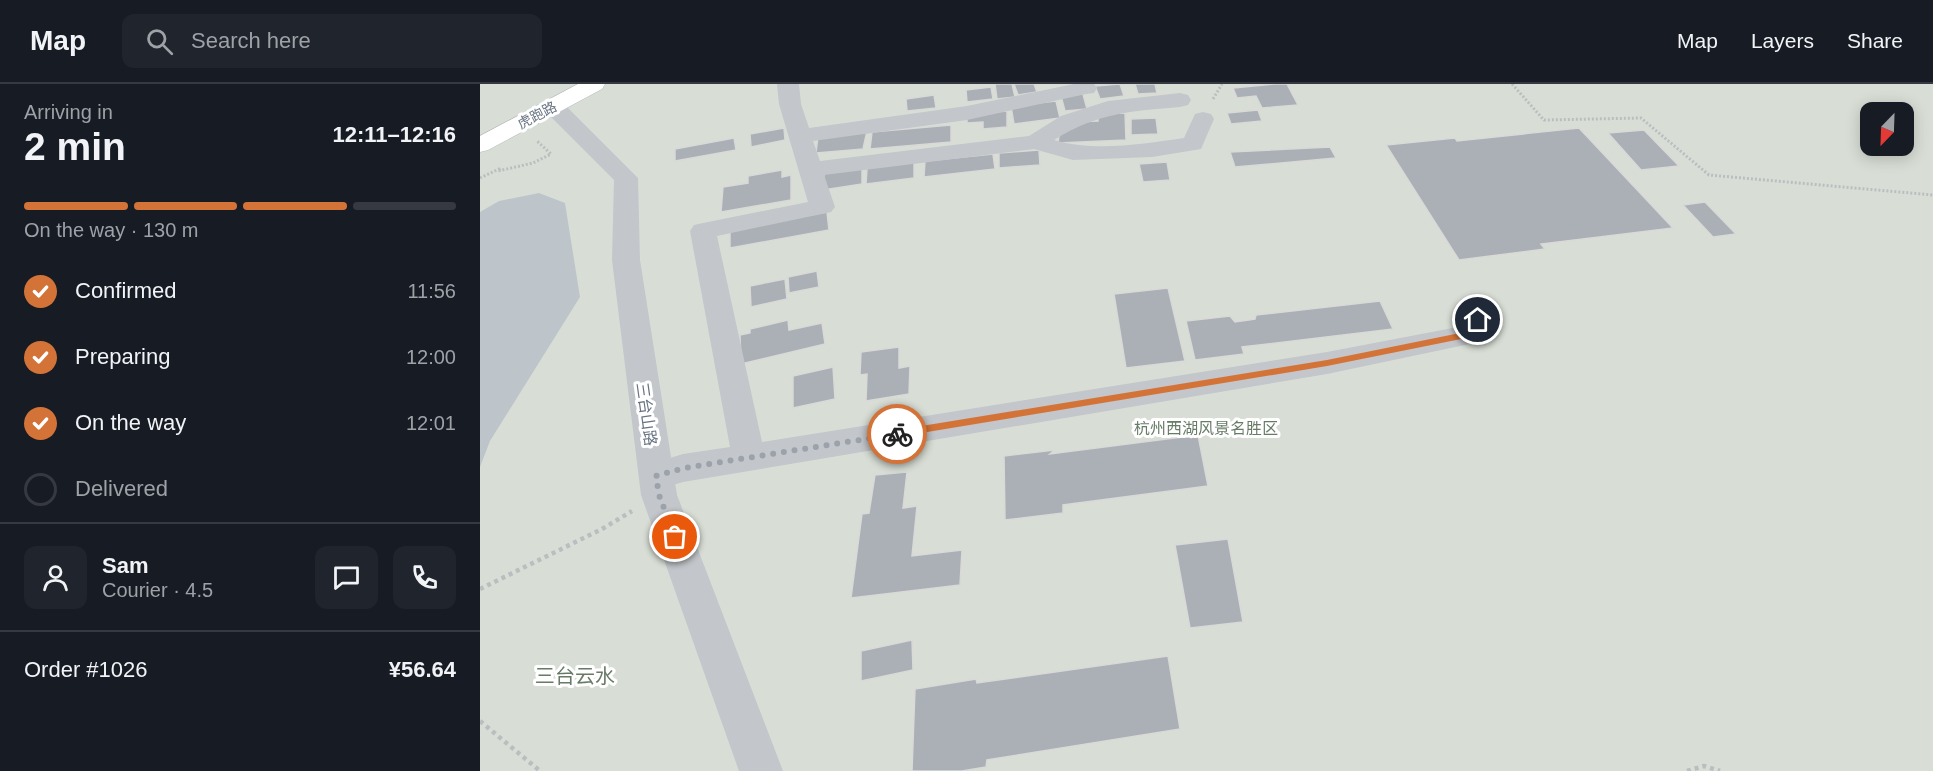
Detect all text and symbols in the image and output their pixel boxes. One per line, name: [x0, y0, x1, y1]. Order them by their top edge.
search box: [122, 14, 542, 68]
text: Map: [30, 25, 86, 56]
icon: search: [143, 25, 176, 58]
text: Search here: [191, 28, 311, 53]
text: Map: [1677, 29, 1718, 52]
text: Layers: [1751, 29, 1814, 52]
text: Share: [1847, 29, 1903, 52]
street label: 虎跑路: [515, 98, 559, 132]
text: Arriving in: [24, 101, 113, 123]
north arrow: [1860, 102, 1914, 156]
map controls: [1860, 102, 1914, 156]
text: 12:11–12:16: [332, 122, 456, 147]
text: 2 min: [24, 125, 126, 168]
text: On the way · 130 m: [24, 219, 199, 241]
icon: check: [24, 275, 57, 308]
text: Confirmed: [75, 278, 176, 303]
text: 11:56: [407, 280, 456, 302]
pin: [1452, 294, 1503, 345]
icon: home: [1461, 303, 1494, 336]
icon: check: [24, 341, 57, 374]
text: Preparing: [75, 344, 170, 369]
text: 12:00: [406, 346, 456, 368]
street label: 三台山路: [634, 381, 659, 447]
courier: [867, 404, 927, 464]
icon: check: [24, 407, 57, 440]
text: On the way: [75, 410, 186, 435]
text: 12:01: [406, 412, 456, 434]
icon: bike: [881, 418, 914, 451]
park label: 杭州西湖风景名胜区: [1134, 420, 1278, 437]
text: Delivered: [75, 476, 168, 501]
pin: [649, 511, 700, 562]
icon: bag: [658, 520, 691, 553]
button: person: [24, 546, 87, 609]
button: chat: [315, 546, 378, 609]
button: phone: [393, 546, 456, 609]
text: Sam: [102, 553, 148, 578]
text: Courier · 4.5: [102, 579, 213, 601]
text: Order #1026: [24, 657, 148, 682]
text: ¥56.64: [389, 657, 456, 682]
park label: 三台云水: [535, 665, 615, 687]

